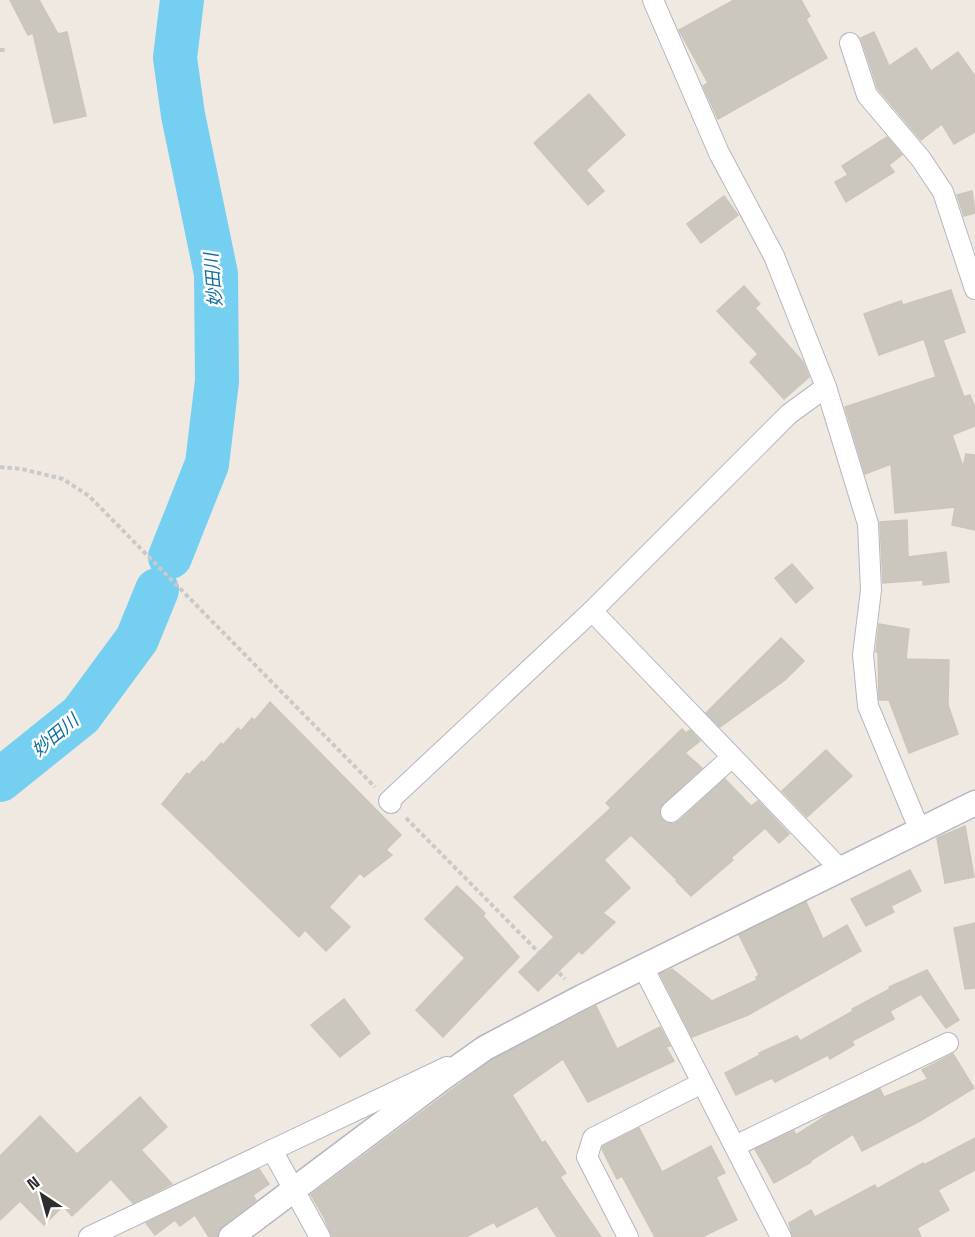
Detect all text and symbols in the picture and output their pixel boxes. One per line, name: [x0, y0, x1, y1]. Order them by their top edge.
water label: 妙田川: [199, 250, 227, 308]
water label: 妙田川: [27, 708, 85, 761]
north arrow: [12, 1165, 72, 1225]
text: N: [23, 1172, 44, 1195]

